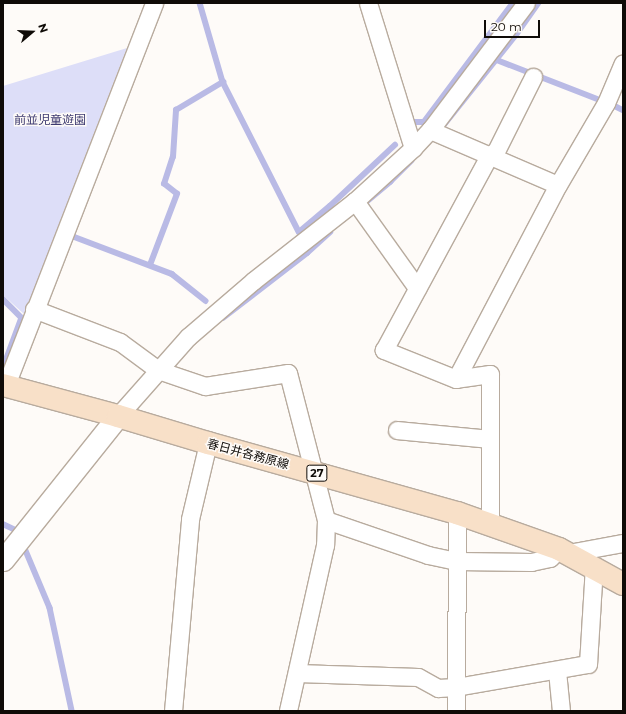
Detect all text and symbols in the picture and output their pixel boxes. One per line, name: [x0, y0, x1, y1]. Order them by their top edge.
north arrow: [12, 12, 52, 52]
scale bar: [486, 12, 542, 38]
text: 20 m: [491, 19, 522, 34]
text: N: [35, 22, 51, 35]
park label: 前並児童遊園: [14, 113, 86, 127]
street label: 春日井各務原線: [206, 436, 290, 472]
road number: 27: [306, 464, 328, 482]

